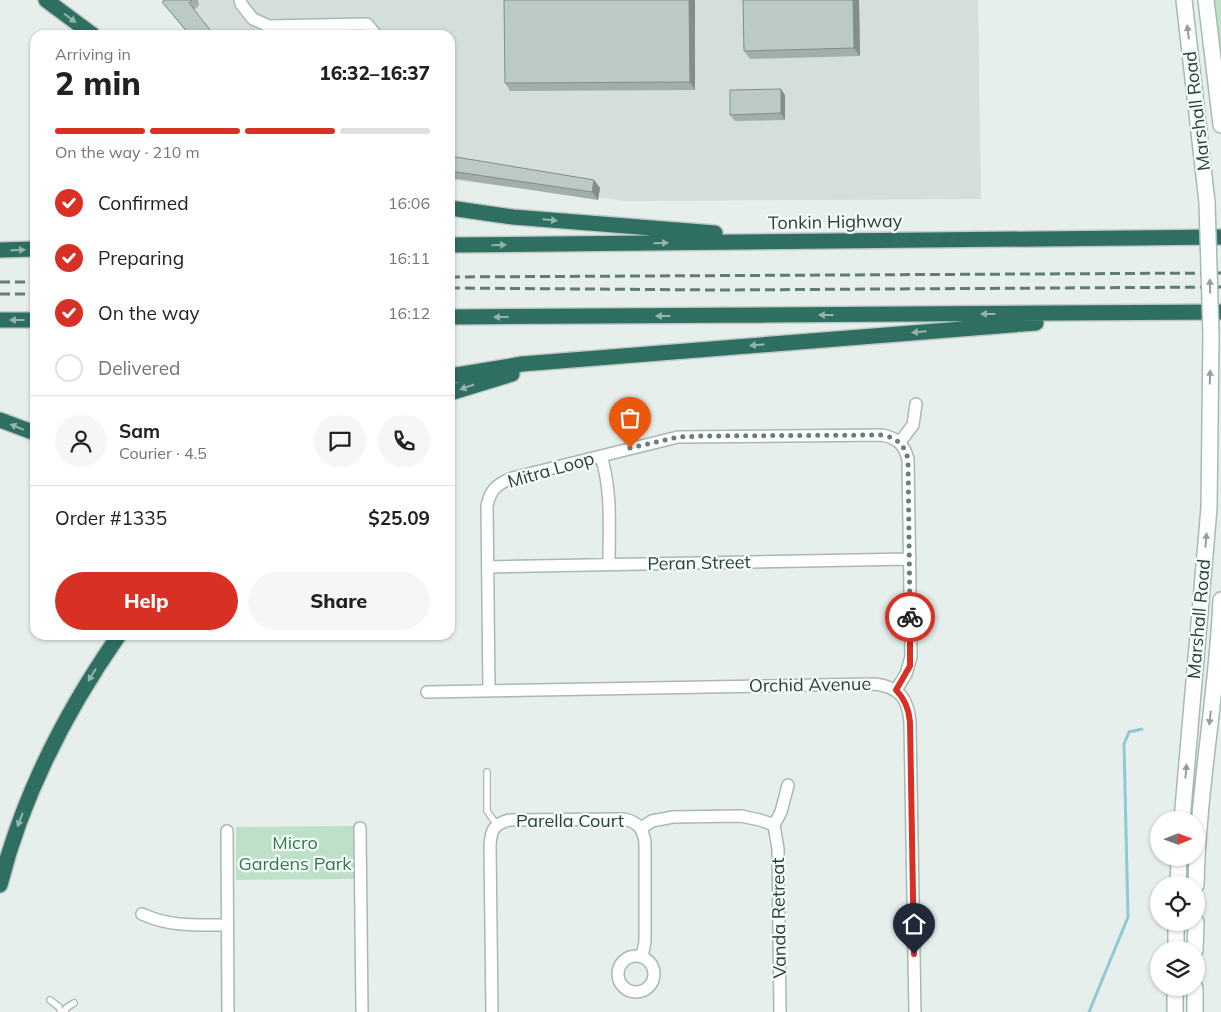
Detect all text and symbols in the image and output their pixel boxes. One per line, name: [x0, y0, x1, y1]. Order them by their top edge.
one-way arrow: [63, 13, 77, 23]
one-way arrow: [1184, 24, 1192, 40]
text: Arriving in: [55, 44, 131, 64]
street label: Marshall Road: [1178, 50, 1215, 172]
text: 16:32–16:37: [319, 61, 430, 85]
text: 2 min: [55, 63, 141, 103]
text: On the way · 210 m: [55, 142, 200, 162]
icon: check: [55, 189, 83, 217]
text: Confirmed: [98, 191, 189, 215]
text: 16:06: [388, 193, 430, 213]
street label: Tonkin Highway: [768, 209, 903, 234]
one-way arrow: [543, 216, 559, 224]
one-way arrow: [653, 239, 669, 247]
one-way arrow: [491, 241, 507, 249]
icon: check: [55, 244, 83, 272]
one-way arrow: [10, 246, 26, 254]
text: Preparing: [98, 246, 184, 270]
text: 16:11: [388, 248, 430, 268]
one-way arrow: [1205, 278, 1213, 294]
icon: check: [55, 299, 83, 327]
text: On the way: [98, 301, 200, 325]
text: 16:12: [388, 303, 430, 323]
one-way arrow: [980, 310, 996, 318]
one-way arrow: [817, 311, 833, 319]
one-way arrow: [655, 312, 671, 320]
one-way arrow: [492, 313, 508, 321]
one-way arrow: [9, 316, 25, 324]
one-way arrow: [911, 328, 927, 336]
one-way arrow: [749, 341, 765, 349]
text: Delivered: [98, 356, 180, 380]
one-way arrow: [1207, 369, 1215, 385]
one-way arrow: [459, 384, 474, 391]
pin: [609, 397, 651, 448]
icon: bag: [616, 404, 644, 432]
button: person: [55, 415, 107, 467]
button: chat: [314, 415, 366, 467]
button: phone: [378, 415, 430, 467]
text: Sam: [119, 419, 160, 443]
one-way arrow: [9, 423, 24, 431]
text: Courier · 4.5: [119, 443, 207, 463]
street label: Mitra Loop: [505, 446, 597, 493]
text: Order #1335: [55, 506, 167, 530]
text: $25.09: [368, 506, 430, 530]
one-way arrow: [1202, 532, 1210, 548]
street label: Peran Street: [647, 550, 751, 575]
street label: Marshall Road: [1182, 558, 1215, 680]
button: Help: [55, 572, 238, 630]
button: Share: [248, 572, 430, 630]
courier: [885, 592, 935, 642]
icon: bike: [896, 603, 924, 631]
one-way arrow: [87, 669, 96, 682]
street label: Orchid Avenue: [749, 672, 871, 697]
one-way arrow: [1206, 711, 1214, 727]
one-way arrow: [1182, 763, 1190, 779]
street label: Parella Court: [516, 809, 624, 832]
north arrow: [1150, 811, 1205, 866]
map controls: [1150, 811, 1205, 996]
one-way arrow: [16, 813, 23, 828]
park label: Micro Gardens Park: [238, 831, 352, 875]
street label: Vanda Retreat: [766, 857, 791, 979]
button: locate: [1150, 876, 1205, 931]
pin: [893, 903, 935, 954]
icon: home: [900, 910, 928, 938]
button: layers: [1150, 941, 1205, 996]

